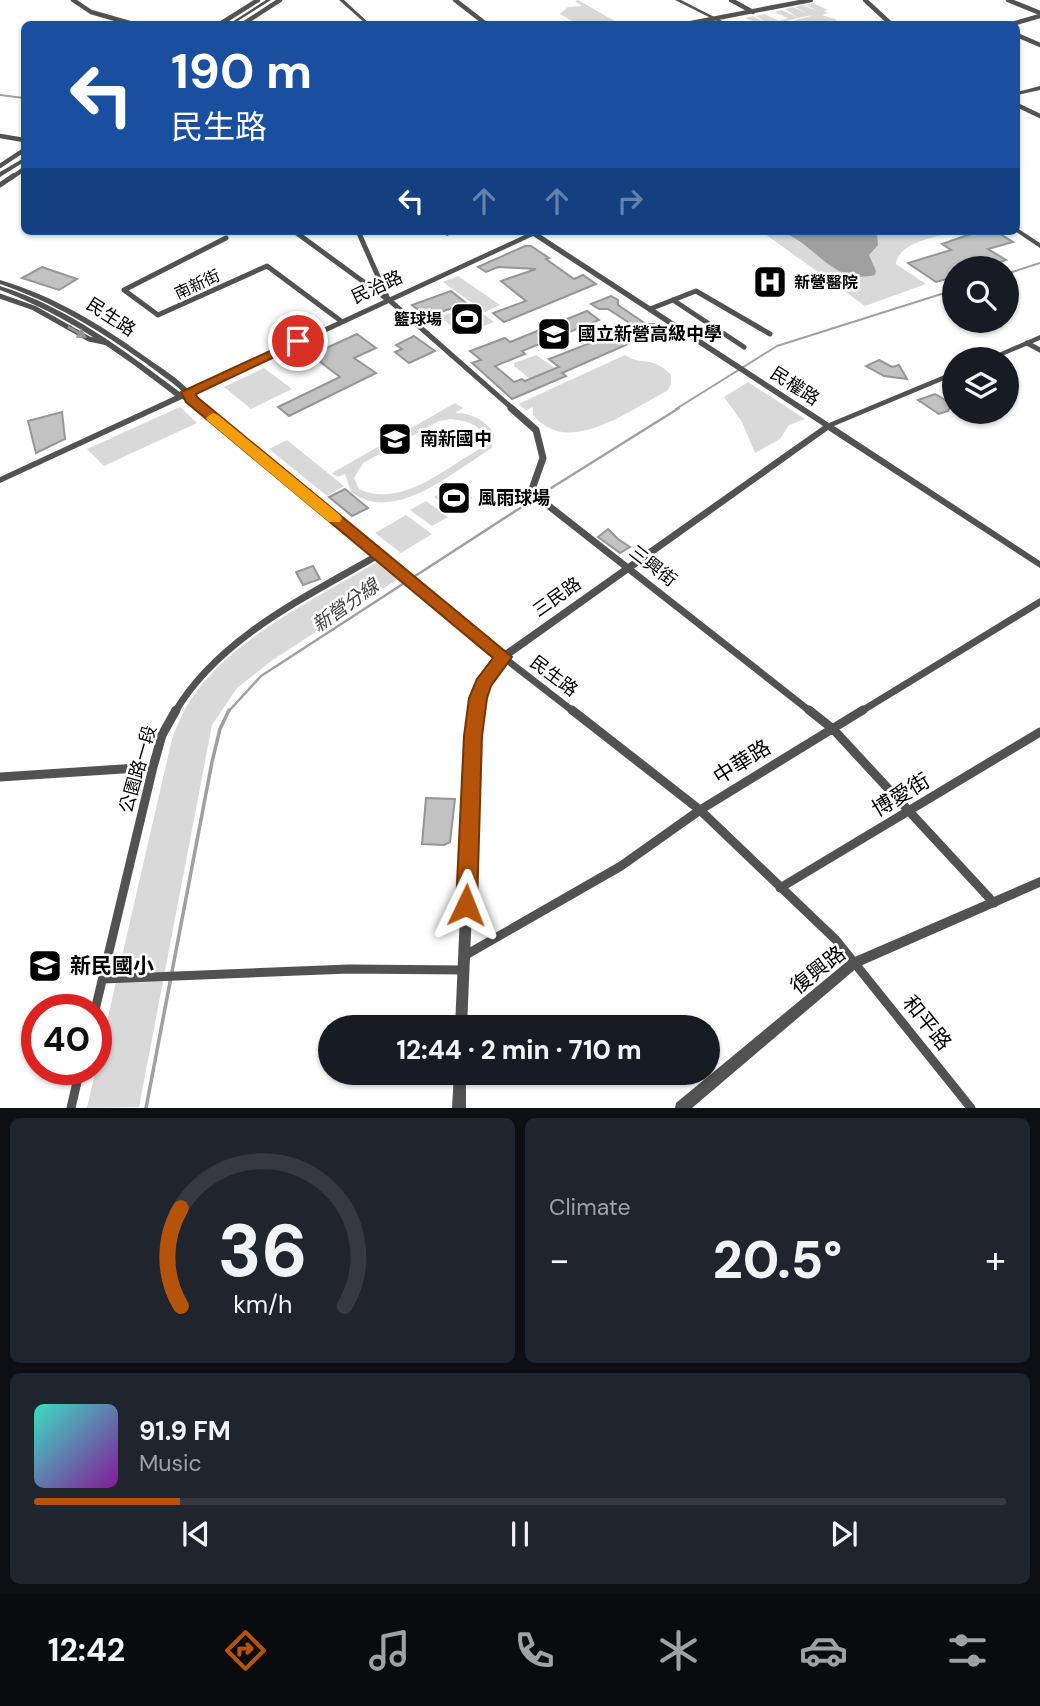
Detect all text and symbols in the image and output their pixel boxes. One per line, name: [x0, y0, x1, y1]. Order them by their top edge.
text: 190 m: [171, 39, 312, 103]
icon: left: [56, 49, 147, 140]
text: 民生路: [171, 106, 267, 148]
icon: left: [392, 182, 430, 220]
icon: ahead: [465, 182, 503, 220]
icon: ahead: [538, 182, 576, 220]
icon: right: [611, 182, 649, 220]
map controls: [942, 256, 1019, 424]
button: search: [942, 256, 1019, 333]
hospital icon: 新營醫院: [751, 263, 789, 301]
street label: 南新街: [171, 265, 223, 304]
street label: 民治路: [347, 265, 407, 309]
place label: 新營醫院: [794, 272, 858, 293]
street label: 民生路: [82, 292, 140, 342]
sports icon: 籃球場: [448, 300, 486, 338]
place label: 籃球場: [394, 309, 442, 330]
pin: [268, 311, 328, 371]
school or university icon: 國立新營高級中學: [535, 315, 573, 353]
icon: arrive: [279, 322, 317, 360]
place label: 國立新營高級中學: [578, 322, 722, 346]
one-way arrow: [67, 326, 87, 338]
button: layers: [942, 347, 1019, 424]
street label: 民權路: [766, 361, 824, 411]
school or university icon: 南新國中: [376, 420, 414, 458]
place label: 南新國中: [420, 427, 492, 451]
sports icon: 風雨球場: [435, 479, 473, 517]
place label: 風雨球場: [478, 486, 550, 510]
street label: 三興街: [624, 540, 682, 592]
water label: 新營分線: [307, 572, 385, 637]
street label: 三民路: [528, 572, 586, 622]
street label: 民生路: [525, 650, 583, 702]
street label: 公園路一段: [114, 722, 162, 816]
street label: 中華路: [708, 733, 776, 791]
street label: 博愛街: [867, 767, 935, 823]
position arrow: [429, 868, 503, 942]
street label: 復興路: [785, 940, 851, 1000]
school or university icon: 新民國小: [26, 947, 64, 985]
place label: 新民國小: [70, 952, 154, 980]
street label: 和平路: [896, 990, 958, 1056]
speed limit sign: 40: [21, 994, 112, 1085]
text: 12:44 · 2 min · 710 m: [396, 1033, 642, 1067]
text: Climate: [549, 1192, 631, 1222]
text: 36: [217, 1205, 308, 1300]
text: 20.5°: [713, 1226, 842, 1294]
text: −: [549, 1235, 570, 1285]
text: +: [985, 1235, 1006, 1285]
text: km/h: [233, 1288, 292, 1321]
text: 91.9 FM: [139, 1414, 231, 1448]
text: Music: [139, 1448, 202, 1478]
icon: previous: [177, 1515, 215, 1553]
icon: pause: [501, 1515, 539, 1553]
icon: next: [825, 1515, 863, 1553]
icon: directions: [221, 1626, 270, 1675]
icon: music: [365, 1626, 414, 1675]
icon: phone: [510, 1626, 559, 1675]
icon: climate: [654, 1626, 703, 1675]
icon: car: [799, 1626, 848, 1675]
icon: filters: [943, 1626, 992, 1675]
text: 12:42: [48, 1629, 125, 1671]

